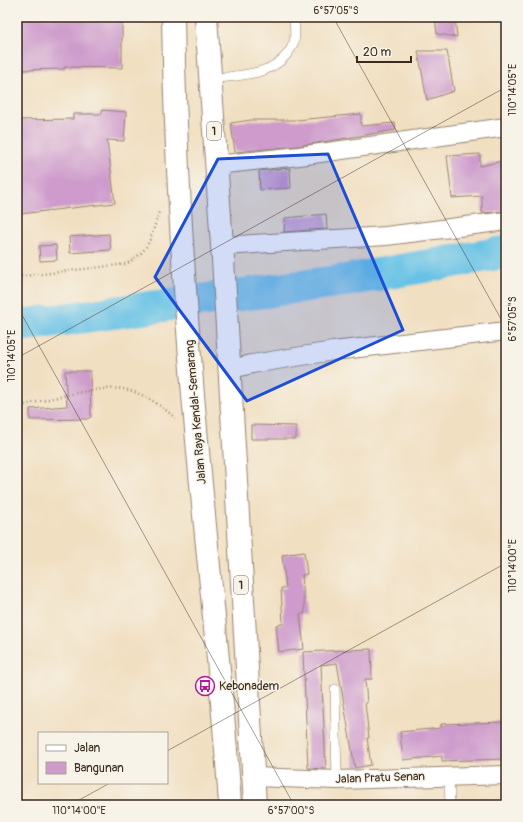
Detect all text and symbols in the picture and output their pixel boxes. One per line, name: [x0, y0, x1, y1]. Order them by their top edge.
text: 6°57'05"S: [313, 5, 359, 17]
scale bar: [357, 38, 411, 64]
text: 20 m: [363, 45, 392, 60]
text: 110°14'05"E: [507, 64, 519, 116]
road number: 1: [207, 122, 221, 140]
text: 6°57'05"S: [507, 296, 519, 342]
text: 110°14'05"E: [6, 330, 18, 382]
street label: Jalan Raya Kendal-Semarang: [182, 339, 210, 485]
text: 110°14'00"E: [507, 539, 519, 593]
road number: 1: [234, 576, 248, 594]
bus stop icon: Kebonadem: [194, 675, 216, 697]
place label: Kebonadem: [219, 679, 280, 694]
legend: [38, 732, 168, 784]
text: Jalan: [74, 741, 100, 756]
text: Bangunan: [74, 761, 124, 776]
street label: Jalan Pratu Senan: [335, 769, 425, 787]
text: 110°14'00"E: [52, 805, 106, 817]
text: 6°57'00"S: [268, 805, 314, 817]

